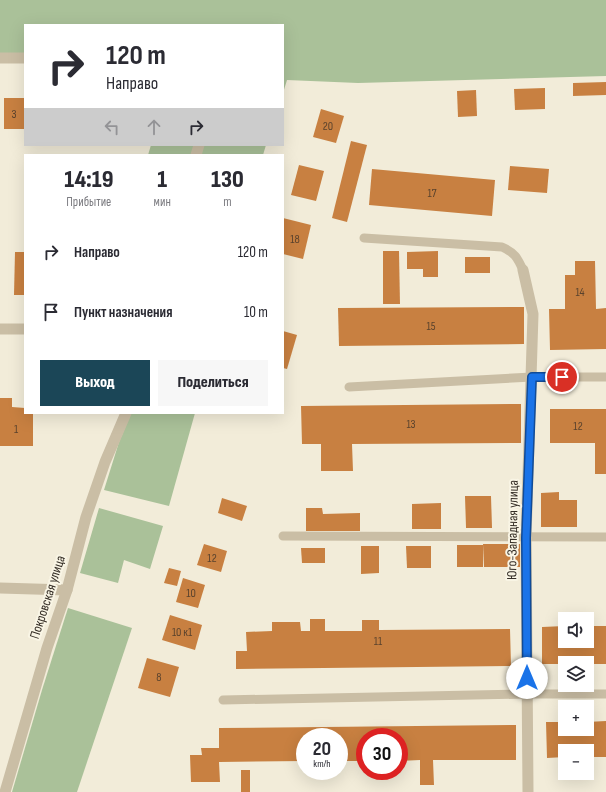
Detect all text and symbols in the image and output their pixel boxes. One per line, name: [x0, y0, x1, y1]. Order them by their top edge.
text: 120 m: [106, 39, 166, 72]
icon: right: [40, 40, 92, 92]
text: Направо: [106, 73, 158, 94]
house number: 3: [11, 107, 17, 122]
icon: left: [101, 116, 123, 138]
icon: ahead: [143, 116, 165, 138]
icon: right: [185, 116, 207, 138]
house number: 20: [323, 119, 333, 134]
text: 14:19: [64, 165, 113, 194]
text: 1: [157, 165, 167, 194]
text: 130: [211, 165, 244, 194]
house number: 17: [428, 186, 437, 201]
text: Прибытие: [66, 194, 111, 210]
text: мин: [154, 194, 171, 210]
text: m: [223, 194, 232, 210]
house number: 18: [290, 232, 300, 247]
icon: right: [40, 241, 62, 263]
text: Направо: [74, 243, 120, 262]
text: 120 m: [238, 243, 268, 262]
house number: 14: [575, 285, 585, 300]
icon: arrive: [40, 301, 62, 323]
text: Пункт назначения: [74, 303, 172, 322]
text: 10 m: [244, 303, 268, 322]
house number: 15: [426, 319, 436, 334]
button: Выход: [40, 360, 150, 406]
button: Поделиться: [158, 360, 268, 406]
pin: [545, 360, 579, 394]
icon: arrive: [551, 366, 573, 388]
house number: 13: [406, 417, 416, 432]
house number: 12: [573, 419, 583, 434]
house number: 1: [14, 422, 19, 437]
street label: Юго-Западная улица: [503, 480, 522, 580]
house number: 12: [207, 551, 217, 566]
street label: Покровская улица: [26, 553, 69, 641]
house number: 10: [186, 586, 196, 601]
map controls: [558, 612, 594, 780]
button: sound: [558, 612, 594, 648]
house number: 10 к1: [172, 625, 193, 640]
house number: 11: [374, 634, 383, 649]
button: layers: [558, 656, 594, 692]
position arrow: [506, 657, 548, 699]
house number: 8: [156, 670, 162, 685]
button: +: [558, 700, 594, 736]
speed limit sign: 30: [356, 728, 408, 780]
text: 20: [313, 737, 331, 761]
button: −: [558, 744, 594, 780]
text: km/h: [313, 758, 331, 770]

